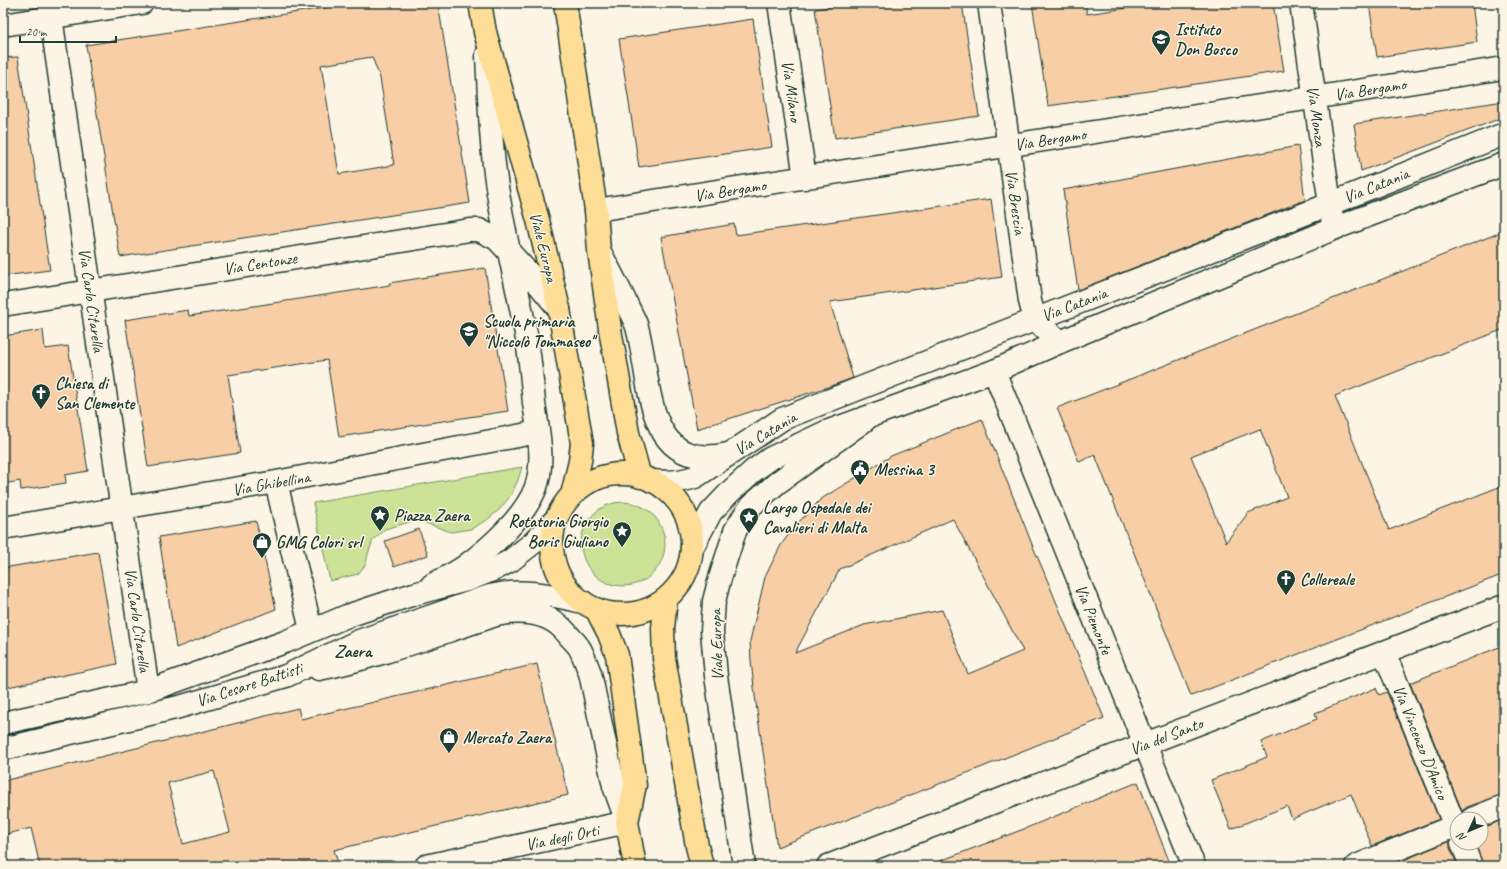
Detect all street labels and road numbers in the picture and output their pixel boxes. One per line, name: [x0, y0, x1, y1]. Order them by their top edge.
street label: Via Milano: [777, 59, 806, 125]
street label: Via Bergamo: [1333, 73, 1409, 105]
street label: Via Monza: [1302, 84, 1331, 149]
street label: Via Bergamo: [1013, 123, 1089, 155]
street label: Via Catania: [1341, 162, 1414, 208]
street label: Via Brescia: [1001, 168, 1031, 237]
street label: Via Bergamo: [693, 174, 769, 206]
street label: Viale Europa: [525, 210, 563, 286]
street label: Via Carlo Citarella: [74, 247, 109, 355]
street label: Via Centonze: [222, 247, 300, 280]
street label: Via Catania: [1038, 282, 1112, 327]
street label: Via Catania: [731, 406, 802, 460]
street label: Via Ghibellina: [231, 466, 314, 501]
street label: Via Carlo Citarella: [120, 567, 155, 675]
street label: Via Piemonte: [1070, 581, 1118, 659]
street label: Viale Europa: [705, 607, 728, 681]
street label: Via Cesare Battisti: [194, 657, 306, 711]
street label: Via Vincenzo D'Amico: [1388, 682, 1454, 804]
street label: Via del Santo: [1127, 712, 1207, 760]
street label: Via degli Orti: [524, 819, 602, 855]

